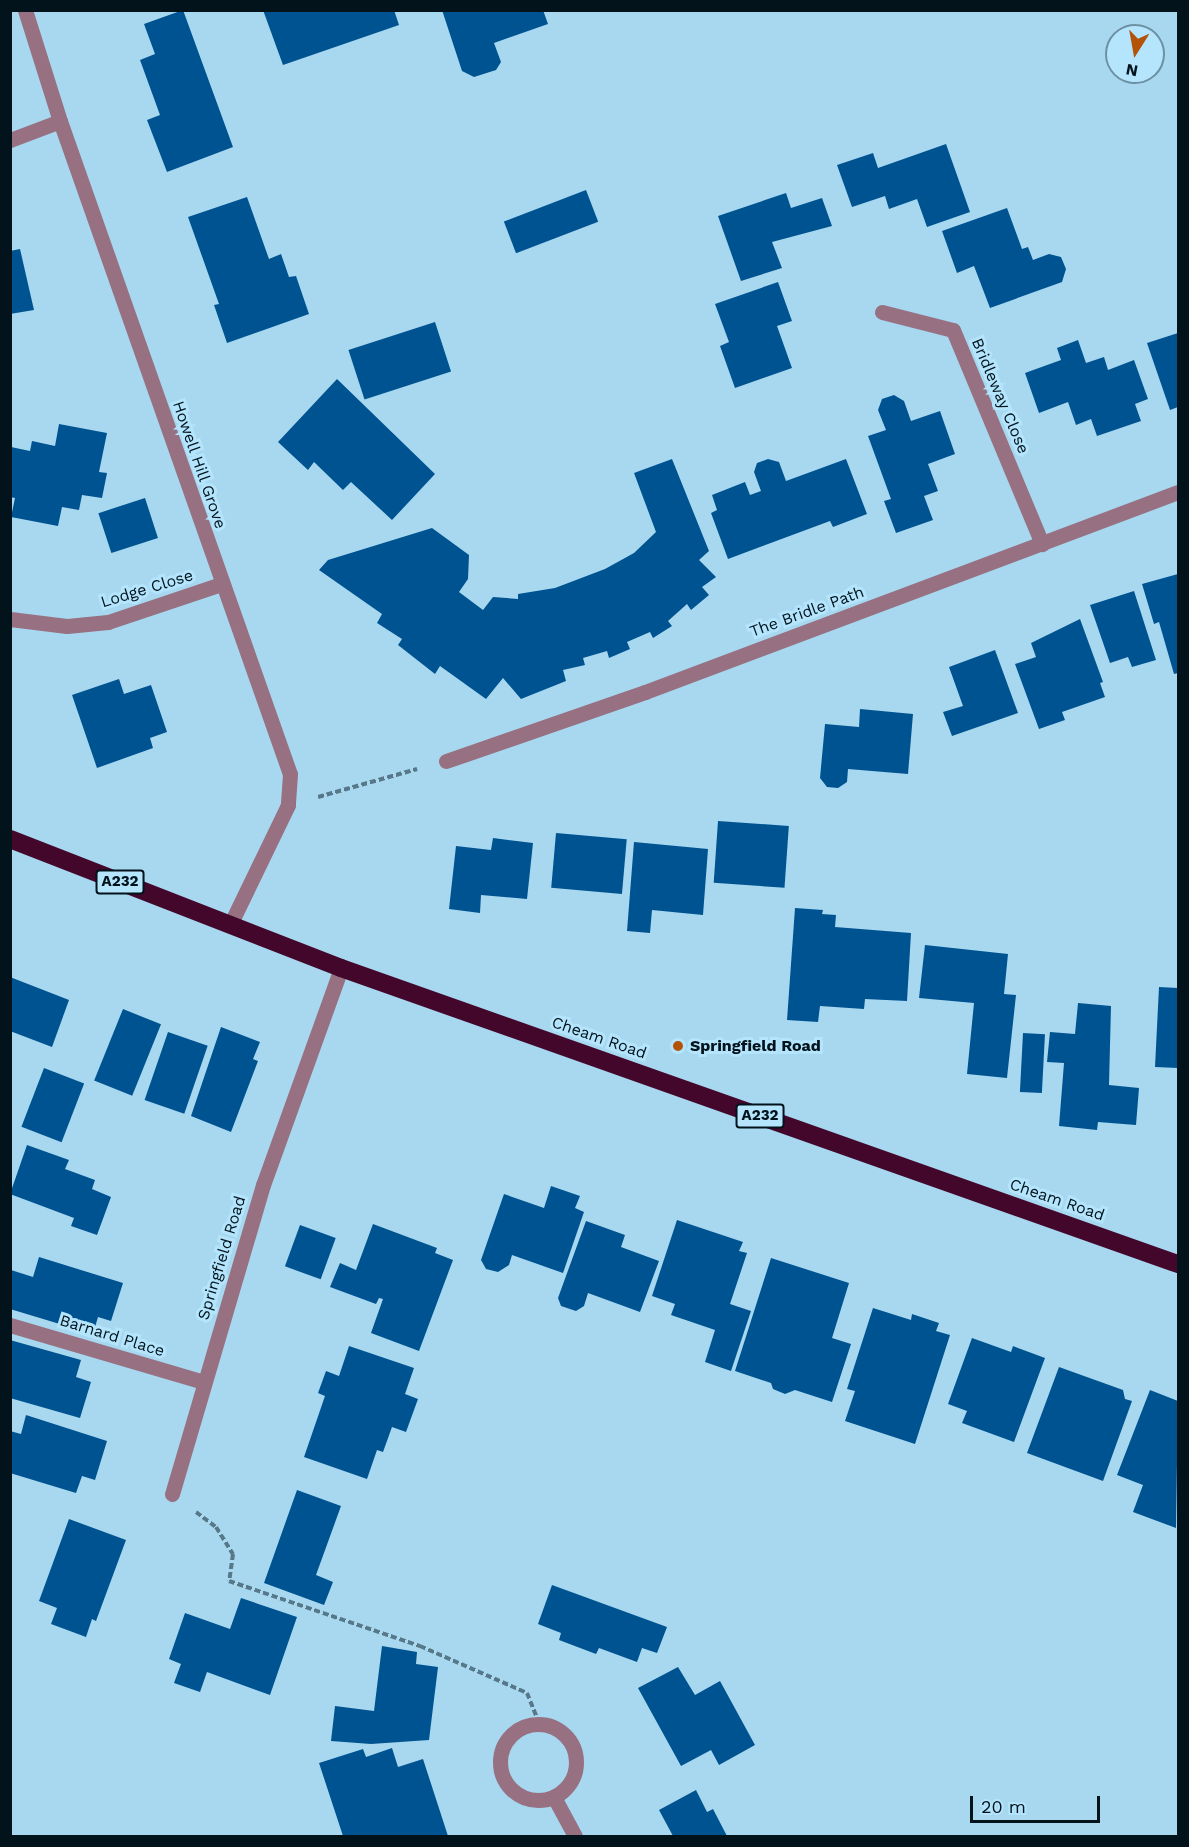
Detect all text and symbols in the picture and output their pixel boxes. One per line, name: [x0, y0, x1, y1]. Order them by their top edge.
north arrow: [1105, 24, 1165, 84]
text: N: [1124, 60, 1139, 81]
street label: Bridleway Close: [967, 335, 1033, 457]
street label: Howell Hill Grove: [168, 398, 230, 532]
street label: Lodge Close: [99, 566, 195, 612]
street label: The Bridle Path: [747, 582, 867, 642]
road number: A232: [94, 870, 146, 894]
street label: Cheam Road: [549, 1013, 649, 1063]
place label: Springfield Road: [690, 1036, 821, 1056]
marker: Springfield Road: [671, 1039, 685, 1053]
road number: A232: [734, 1104, 786, 1128]
street label: Cheam Road: [1007, 1175, 1107, 1225]
street label: Springfield Road: [194, 1194, 250, 1322]
street label: Barnard Place: [57, 1311, 167, 1361]
scale bar: [973, 1784, 1104, 1822]
text: 20 m: [981, 1796, 1026, 1817]

